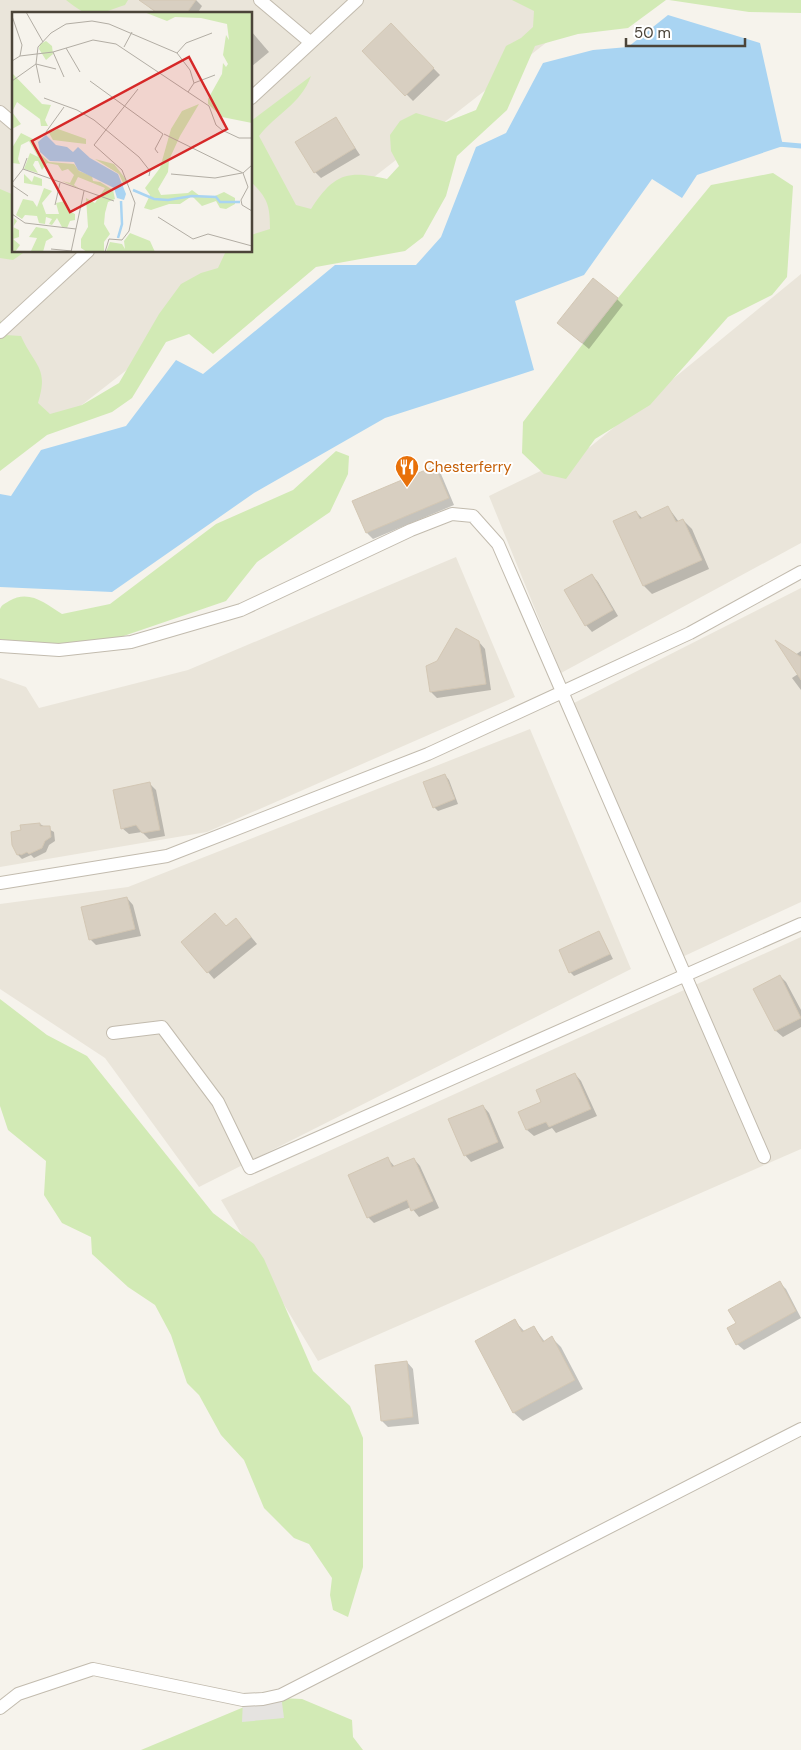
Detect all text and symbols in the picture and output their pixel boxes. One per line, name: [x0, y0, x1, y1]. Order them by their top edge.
inset map: [12, 12, 252, 252]
scale bar: [626, 15, 745, 47]
text: 50 m: [634, 23, 671, 43]
restaurant icon: Chesterferry: [394, 454, 420, 488]
place label: Chesterferry: [424, 457, 512, 477]

